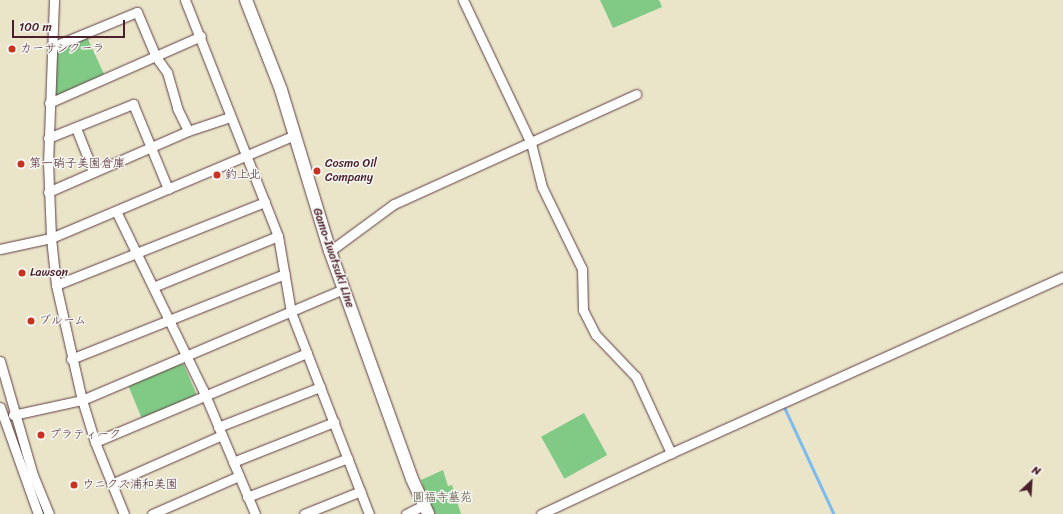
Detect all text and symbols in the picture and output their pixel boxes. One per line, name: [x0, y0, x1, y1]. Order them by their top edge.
scale bar: [14, 12, 127, 38]
text: 100 m: [19, 16, 52, 38]
place label: カーサシクーラ: [20, 42, 104, 56]
marker: カーサシクーラ: [7, 44, 17, 54]
place label: 第一硝子美園倉庫: [29, 157, 125, 171]
place label: Cosmo Oil Company: [325, 157, 377, 185]
marker: 第一硝子美園倉庫: [16, 159, 26, 169]
marker: Cosmo Oil Company: [312, 166, 322, 176]
place label: 釣上北: [225, 168, 261, 182]
marker: 釣上北: [212, 170, 222, 180]
street label: Gamo-Iwatsuki Line: [309, 206, 357, 310]
place label: Lawson: [30, 266, 68, 280]
marker: Lawson: [17, 268, 27, 278]
place label: ブルーム: [39, 314, 87, 328]
marker: ブルーム: [26, 316, 36, 326]
place label: プラティーク: [49, 428, 121, 442]
marker: プラティーク: [36, 430, 46, 440]
text: N: [1029, 460, 1044, 481]
north arrow: [1011, 462, 1051, 502]
place label: ウニクス浦和美園: [82, 478, 178, 492]
marker: ウニクス浦和美園: [69, 480, 79, 490]
park label: 圓福寺墓苑: [412, 491, 472, 505]

